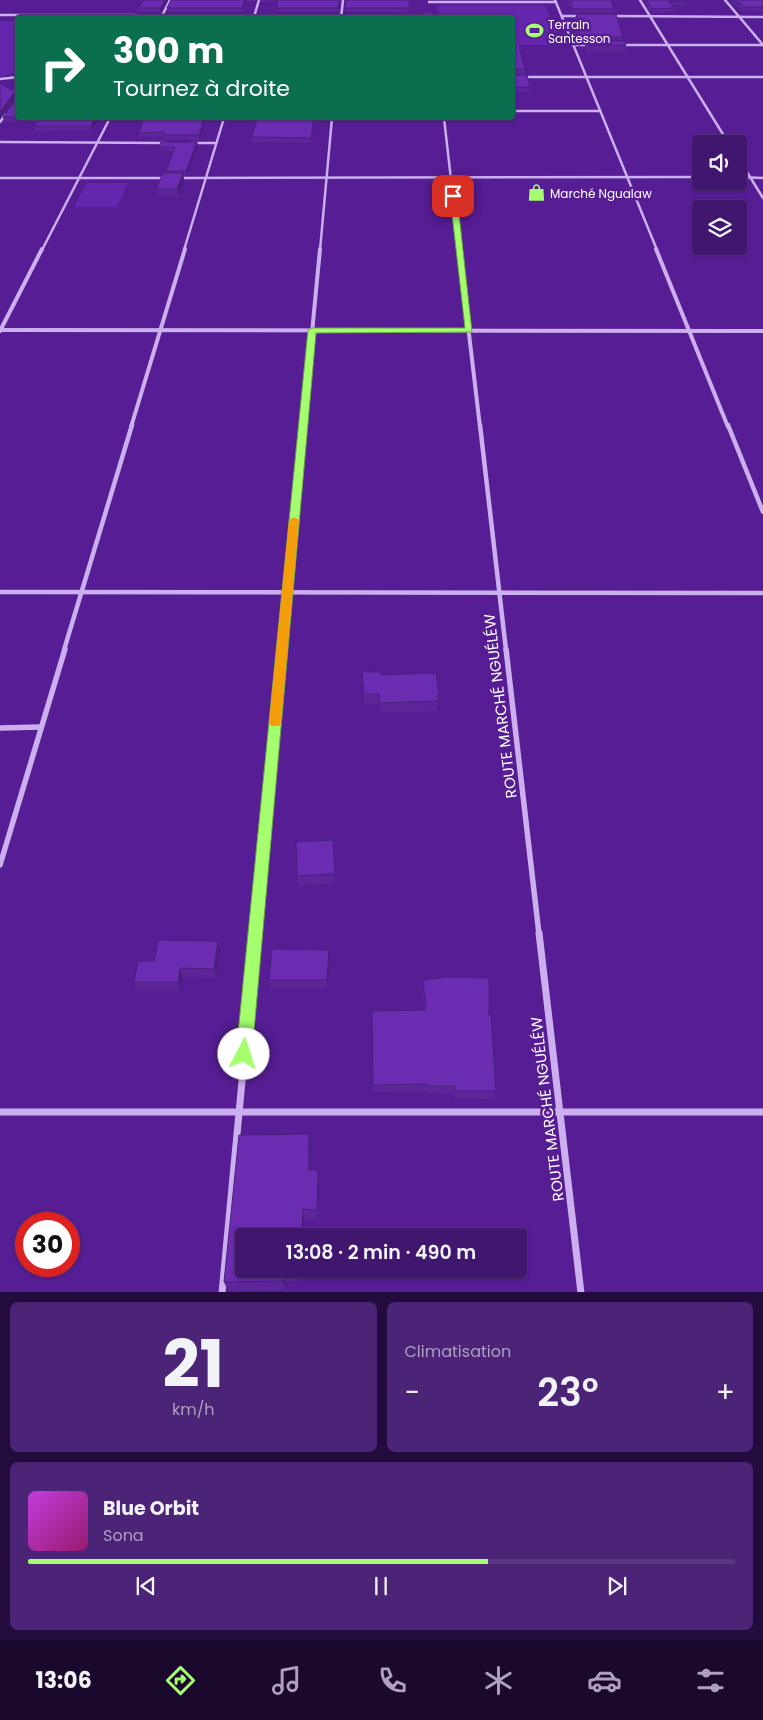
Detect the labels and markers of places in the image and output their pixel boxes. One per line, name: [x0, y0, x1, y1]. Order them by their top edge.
place label: Terrain Santesson: [548, 16, 611, 47]
sports icon: Terrain Santesson: [524, 21, 544, 41]
pin: [432, 175, 474, 217]
shop icon: Marché Ngualaw: [526, 183, 546, 203]
place label: Marché Ngualaw: [550, 185, 652, 202]

